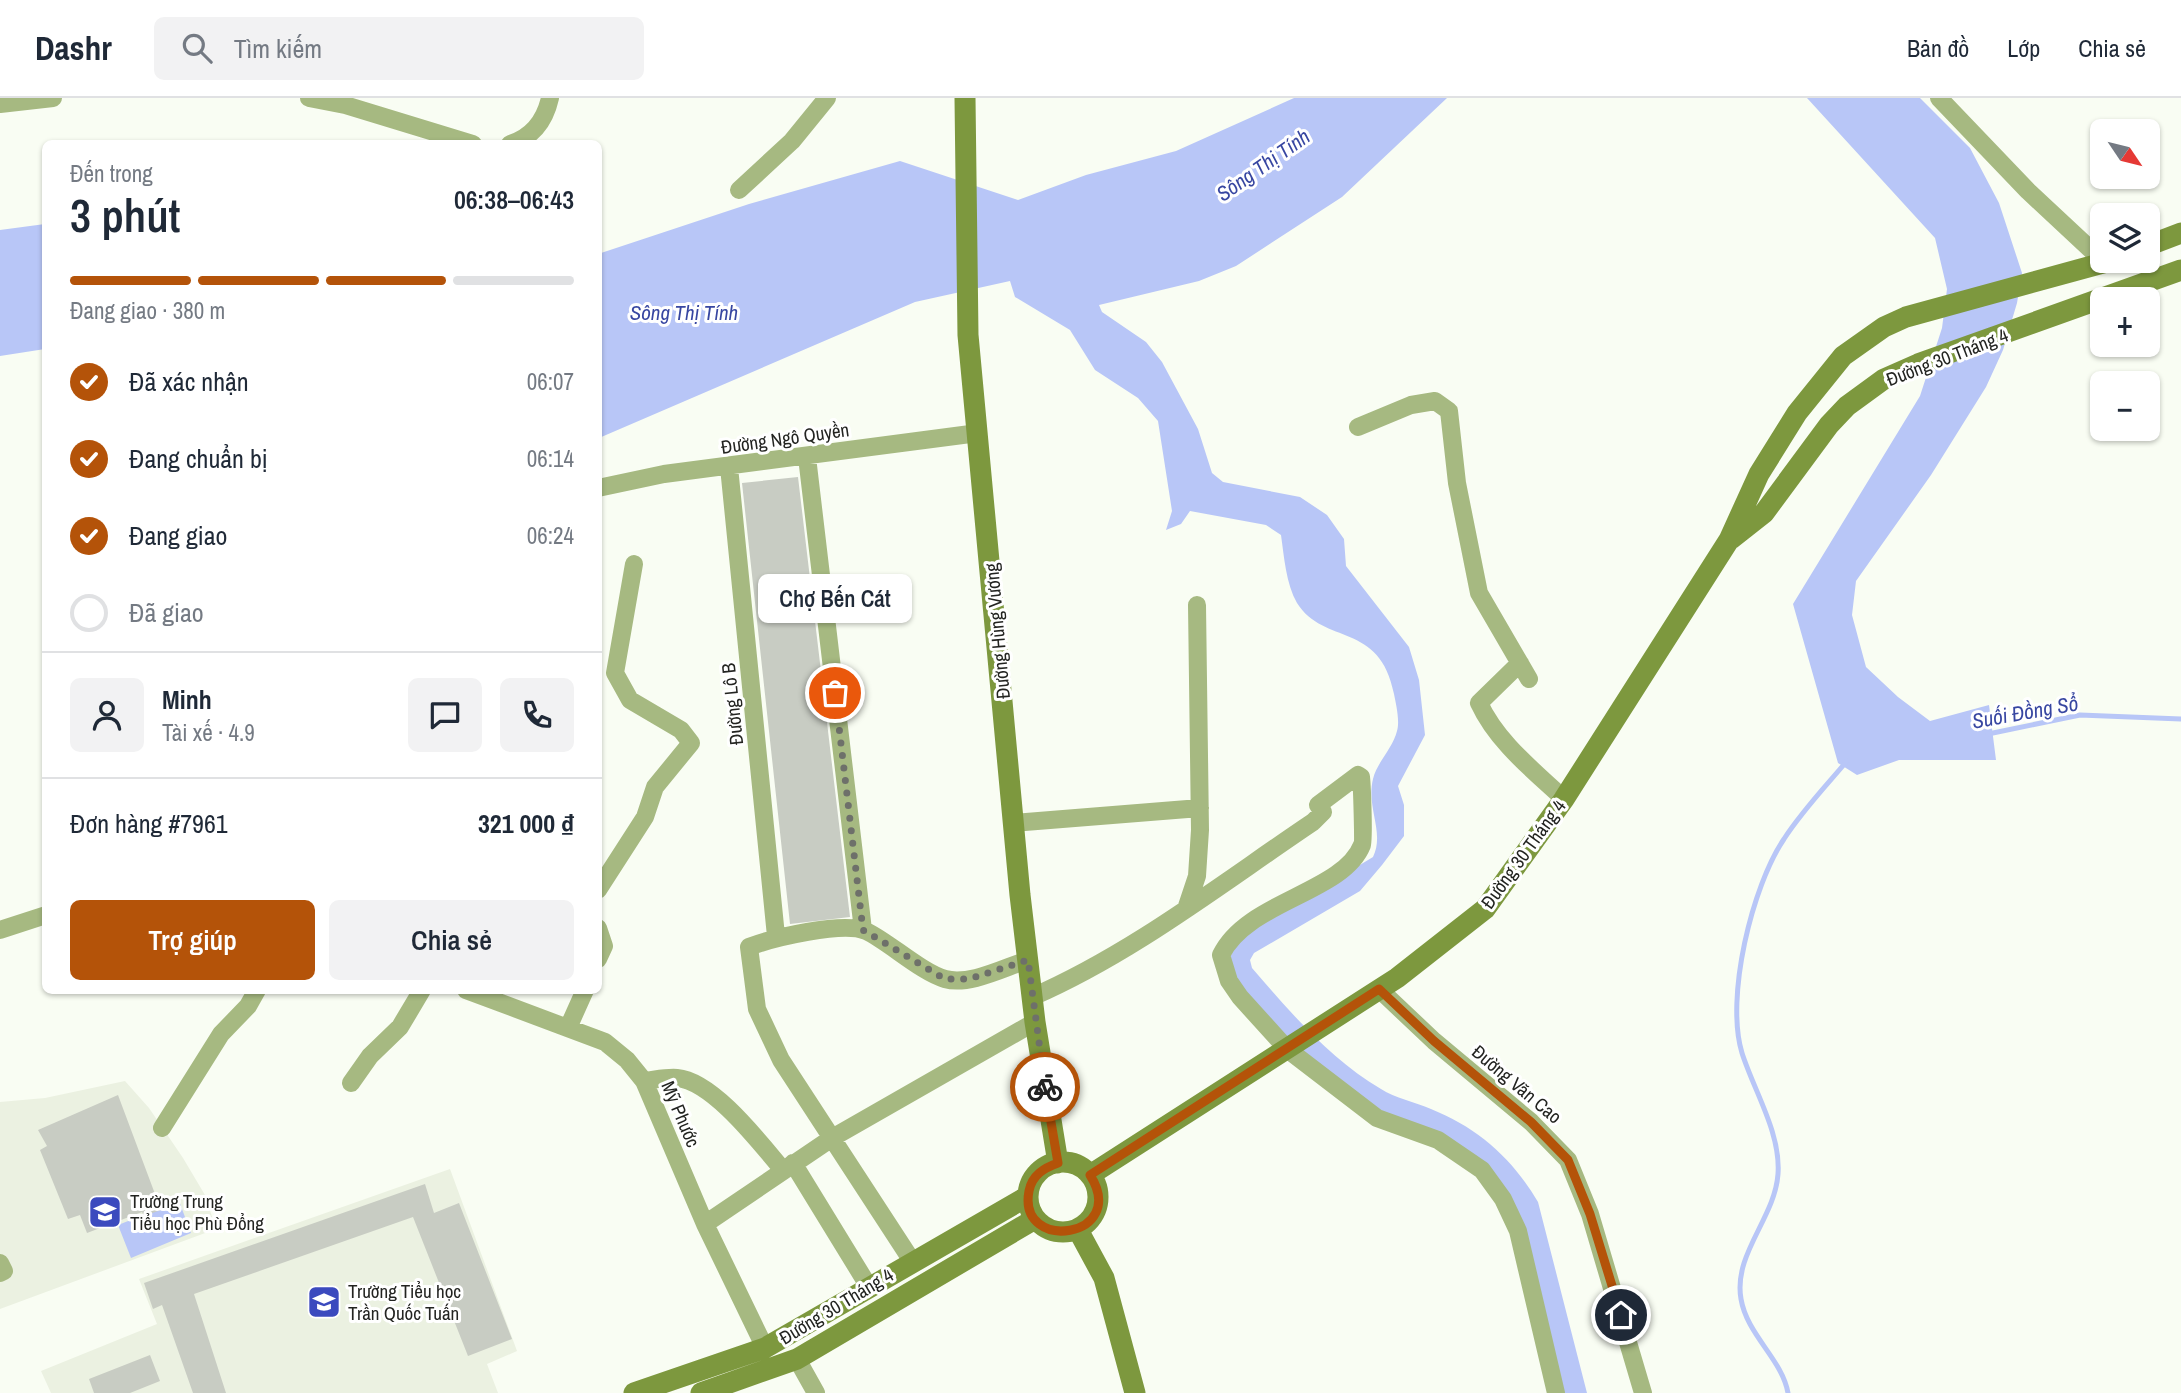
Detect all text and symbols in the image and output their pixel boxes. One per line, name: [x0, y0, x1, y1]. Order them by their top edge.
search box: [154, 17, 644, 80]
text: Dashr: [35, 26, 112, 70]
icon: search: [178, 29, 216, 67]
text: Tìm kiếm: [234, 31, 322, 66]
text: Bản đồ: [1907, 32, 1969, 64]
text: Lớp: [2007, 32, 2040, 64]
text: Chia sẻ: [2078, 32, 2146, 64]
north arrow: [2090, 119, 2160, 189]
map controls: [2090, 119, 2160, 441]
water label: Sông Thị Tính: [1210, 122, 1316, 208]
text: Đến trong: [70, 158, 153, 189]
text: 06:38–06:43: [454, 182, 574, 217]
text: 3 phút: [70, 184, 180, 246]
button: layers: [2090, 203, 2160, 273]
button: +: [2090, 287, 2160, 357]
text: Đang giao · 380 m: [70, 295, 225, 326]
water label: Sông Thị Tính: [630, 298, 738, 327]
street label: Đường 30 Tháng 4: [1882, 322, 2012, 392]
icon: check: [70, 363, 108, 401]
text: Đã xác nhận: [129, 364, 249, 399]
text: 06:07: [527, 366, 574, 397]
button: −: [2090, 371, 2160, 441]
street label: Đường Ngô Quyền: [719, 416, 851, 460]
icon: check: [70, 440, 108, 478]
text: Đang chuẩn bị: [129, 441, 268, 476]
text: 06:14: [527, 443, 574, 474]
icon: check: [70, 517, 108, 555]
text: Đang giao: [129, 518, 227, 553]
text: 06:24: [527, 520, 574, 551]
street label: Đường Hùng Vương: [978, 562, 1016, 700]
callout: Chợ Bến Cát: [758, 574, 912, 623]
text: Chợ Bến Cát: [779, 583, 891, 614]
text: Đã giao: [129, 595, 204, 630]
street label: Đường Lô B: [715, 662, 749, 746]
pin: [805, 663, 865, 723]
icon: bag: [816, 674, 854, 712]
button: person: [70, 678, 144, 752]
button: chat: [408, 678, 482, 752]
button: phone: [500, 678, 574, 752]
text: Minh: [162, 682, 212, 717]
water label: Suối Đồng Sổ: [1970, 688, 2080, 736]
text: Tài xế · 4.9: [162, 717, 255, 748]
street label: Đường 30 Tháng 4: [1475, 794, 1572, 914]
text: Đơn hàng #7961: [70, 806, 228, 841]
text: 321 000 ₫: [478, 806, 574, 841]
button: Trợ giúp: [70, 900, 315, 980]
button: Chia sẻ: [329, 900, 574, 980]
street label: Đường Văn Cao: [1467, 1039, 1567, 1129]
courier: [1010, 1052, 1080, 1122]
icon: bike: [1026, 1068, 1064, 1106]
street label: Mỹ Phước: [655, 1077, 707, 1151]
place label: Trường Trung Tiểu học Phù Đổng: [130, 1188, 264, 1236]
school or university icon: Trường Trung Tiểu học Phù Đổng: [86, 1193, 124, 1231]
street label: Đường 30 Tháng 4: [774, 1262, 898, 1350]
place label: Trường Tiểu học Trần Quốc Tuấn: [348, 1278, 461, 1326]
school or university icon: Trường Tiểu học Trần Quốc Tuấn: [305, 1283, 343, 1321]
pin: [1591, 1285, 1651, 1345]
icon: home: [1602, 1296, 1640, 1334]

